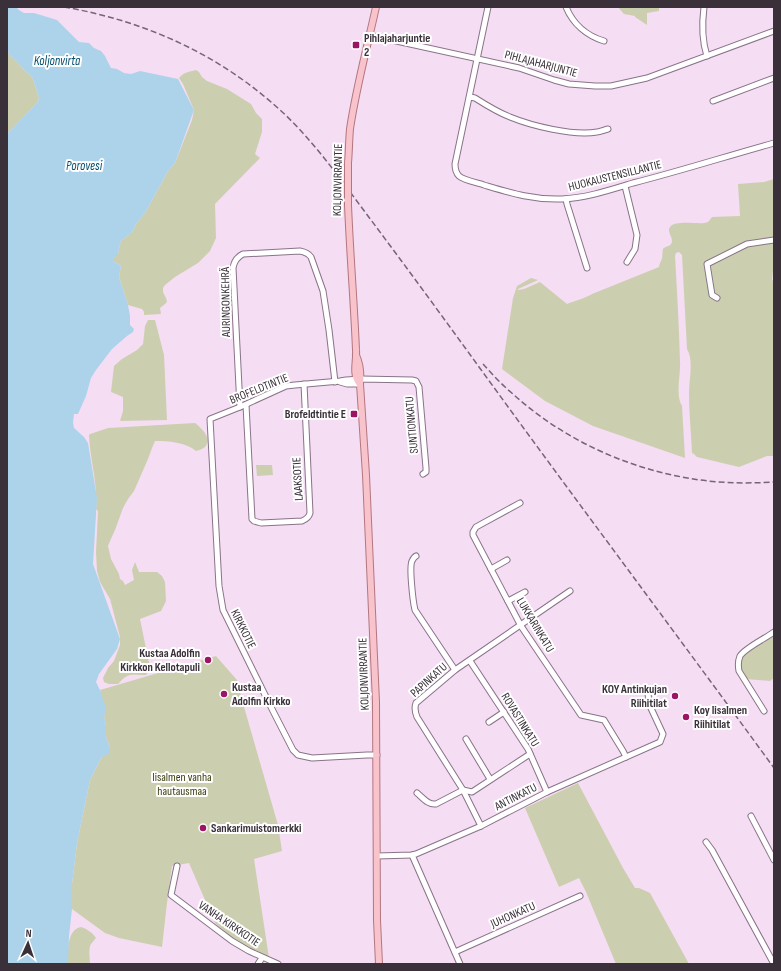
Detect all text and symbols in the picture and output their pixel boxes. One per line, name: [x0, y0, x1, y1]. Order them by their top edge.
place label: Pihlajaharjuntie 2: [364, 31, 430, 60]
marker: Pihlajaharjuntie 2: [351, 40, 361, 50]
street label: PIHLAJAHARJUNTIE: [503, 47, 579, 81]
water label: Koljonvirta: [34, 53, 81, 69]
street label: KOLJONVIRRANTIE: [330, 144, 346, 216]
street label: HUOKAUSTENSILLANTIE: [567, 157, 663, 195]
water label: Porovesi: [66, 158, 103, 174]
street label: AURINGONKEHRÄ: [218, 266, 234, 338]
street label: BROFELDTINTIE: [227, 370, 291, 408]
street label: SUNTIONKATU: [402, 396, 422, 454]
place label: Brofeldtintie E: [285, 407, 346, 422]
marker: Brofeldtintie E: [349, 409, 359, 419]
street label: LAAKSOTIE: [289, 457, 307, 501]
street label: LUKKARINKATU: [513, 595, 557, 655]
street label: KIRKKOTIE: [227, 607, 259, 651]
street label: KOLJONVIRRANTIE: [355, 637, 373, 711]
place label: Kustaa Adolfin Kirkkon Kellotapuli: [120, 646, 200, 675]
marker: Kustaa Adolfin Kirkkon Kellotapuli: [203, 655, 213, 665]
street label: PAPINKATU: [407, 660, 451, 700]
place label: Kustaa Adolfin Kirkko: [231, 680, 291, 709]
place label: KOY Antinkujan Riihitilat: [602, 682, 667, 711]
marker: Kustaa Adolfin Kirkko: [219, 689, 229, 699]
street label: ROVASTINKATU: [498, 690, 543, 750]
marker: KOY Antinkujan Riihitilat: [670, 691, 680, 701]
place label: Koy Iisalmen Riihitilat: [694, 703, 747, 732]
marker: Koy Iisalmen Riihitilat: [681, 712, 691, 722]
park label: Iisalmen vanha hautausmaa: [152, 770, 212, 799]
street label: ANTINKATU: [491, 780, 540, 814]
place label: Sankarimuistomerkki: [211, 821, 301, 836]
marker: Sankarimuistomerkki: [198, 823, 208, 833]
street label: VANHA KIRKKOTIE: [195, 898, 263, 950]
street label: JUHONKATU: [487, 898, 538, 932]
north arrow: [8, 923, 48, 963]
text: N: [25, 927, 32, 940]

